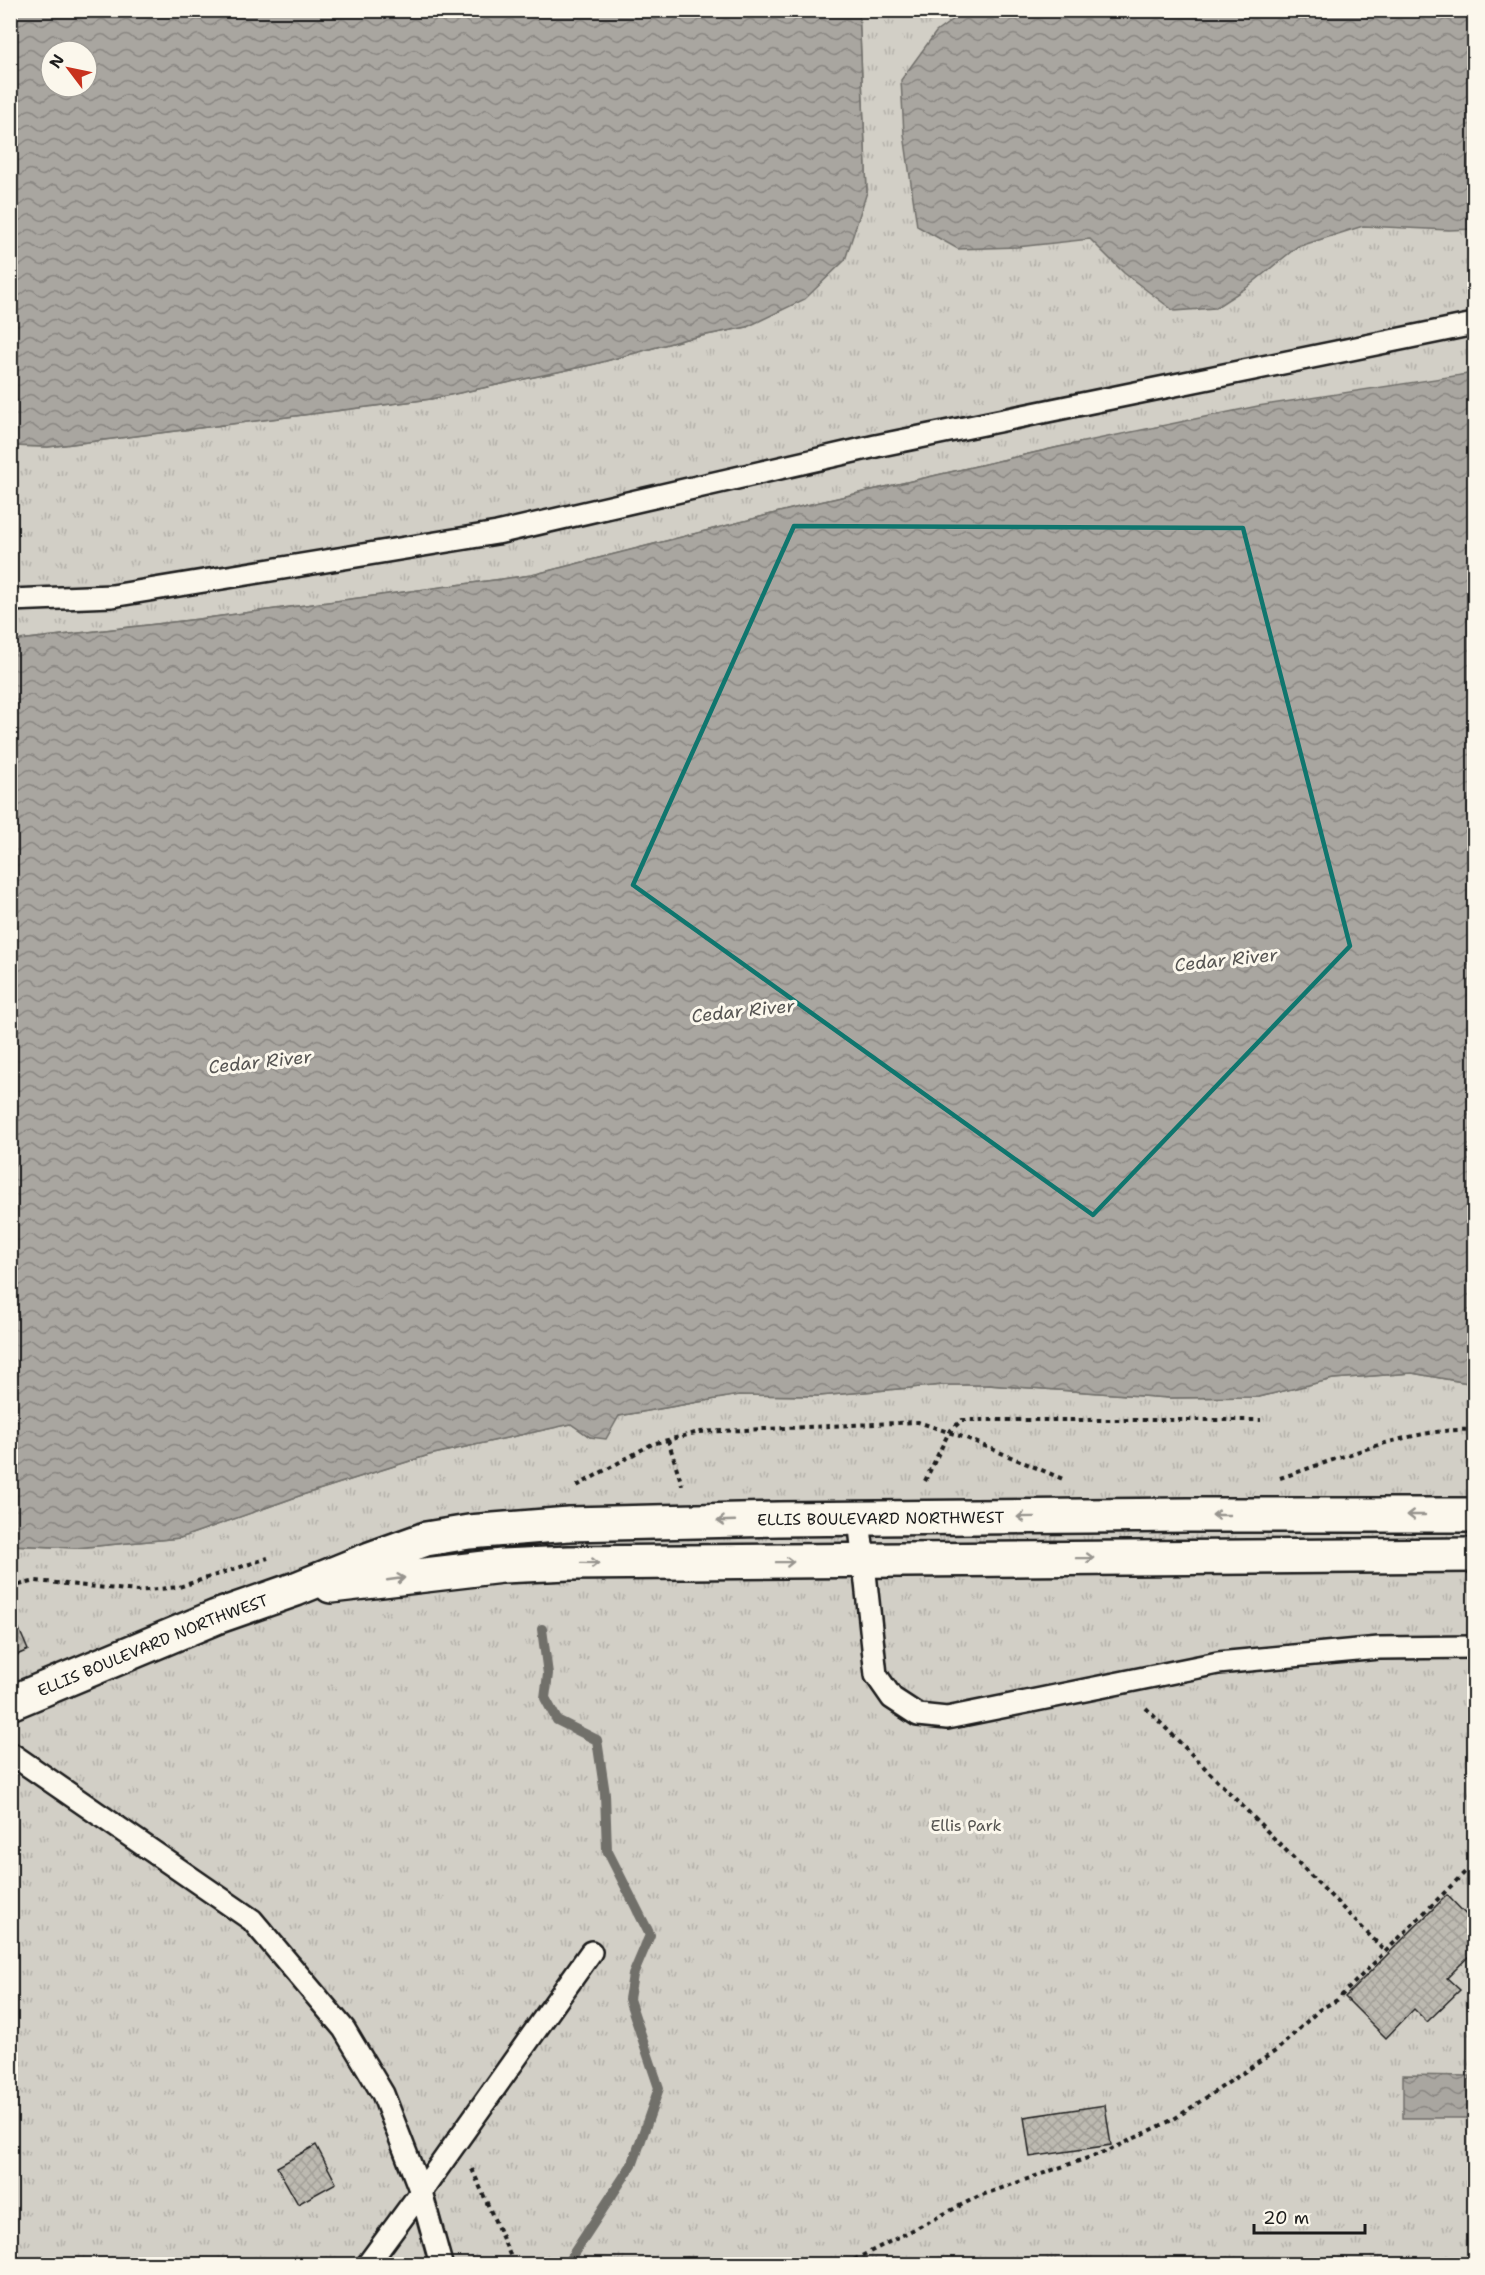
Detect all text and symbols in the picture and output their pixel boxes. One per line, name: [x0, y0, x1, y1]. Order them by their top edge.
north arrow: [39, 39, 99, 99]
text: N: [44, 50, 69, 72]
water label: Cedar River: [1173, 943, 1279, 977]
water label: Cedar River: [690, 994, 796, 1028]
water label: Cedar River: [207, 1045, 313, 1079]
street label: ELLIS BOULEVARD NORTHWEST: [757, 1507, 1005, 1531]
one-way arrow: [1212, 1509, 1232, 1521]
one-way arrow: [1407, 1509, 1427, 1521]
one-way arrow: [1017, 1511, 1037, 1522]
one-way arrow: [717, 1515, 737, 1527]
one-way arrow: [1074, 1553, 1094, 1564]
one-way arrow: [774, 1556, 794, 1568]
one-way arrow: [580, 1558, 600, 1569]
one-way arrow: [386, 1574, 405, 1585]
street label: ELLIS BOULEVARD NORTHWEST: [34, 1590, 271, 1701]
park label: Ellis Park: [930, 1815, 1002, 1836]
scale bar: [1254, 2197, 1365, 2235]
text: 20 m: [1263, 2206, 1309, 2230]

